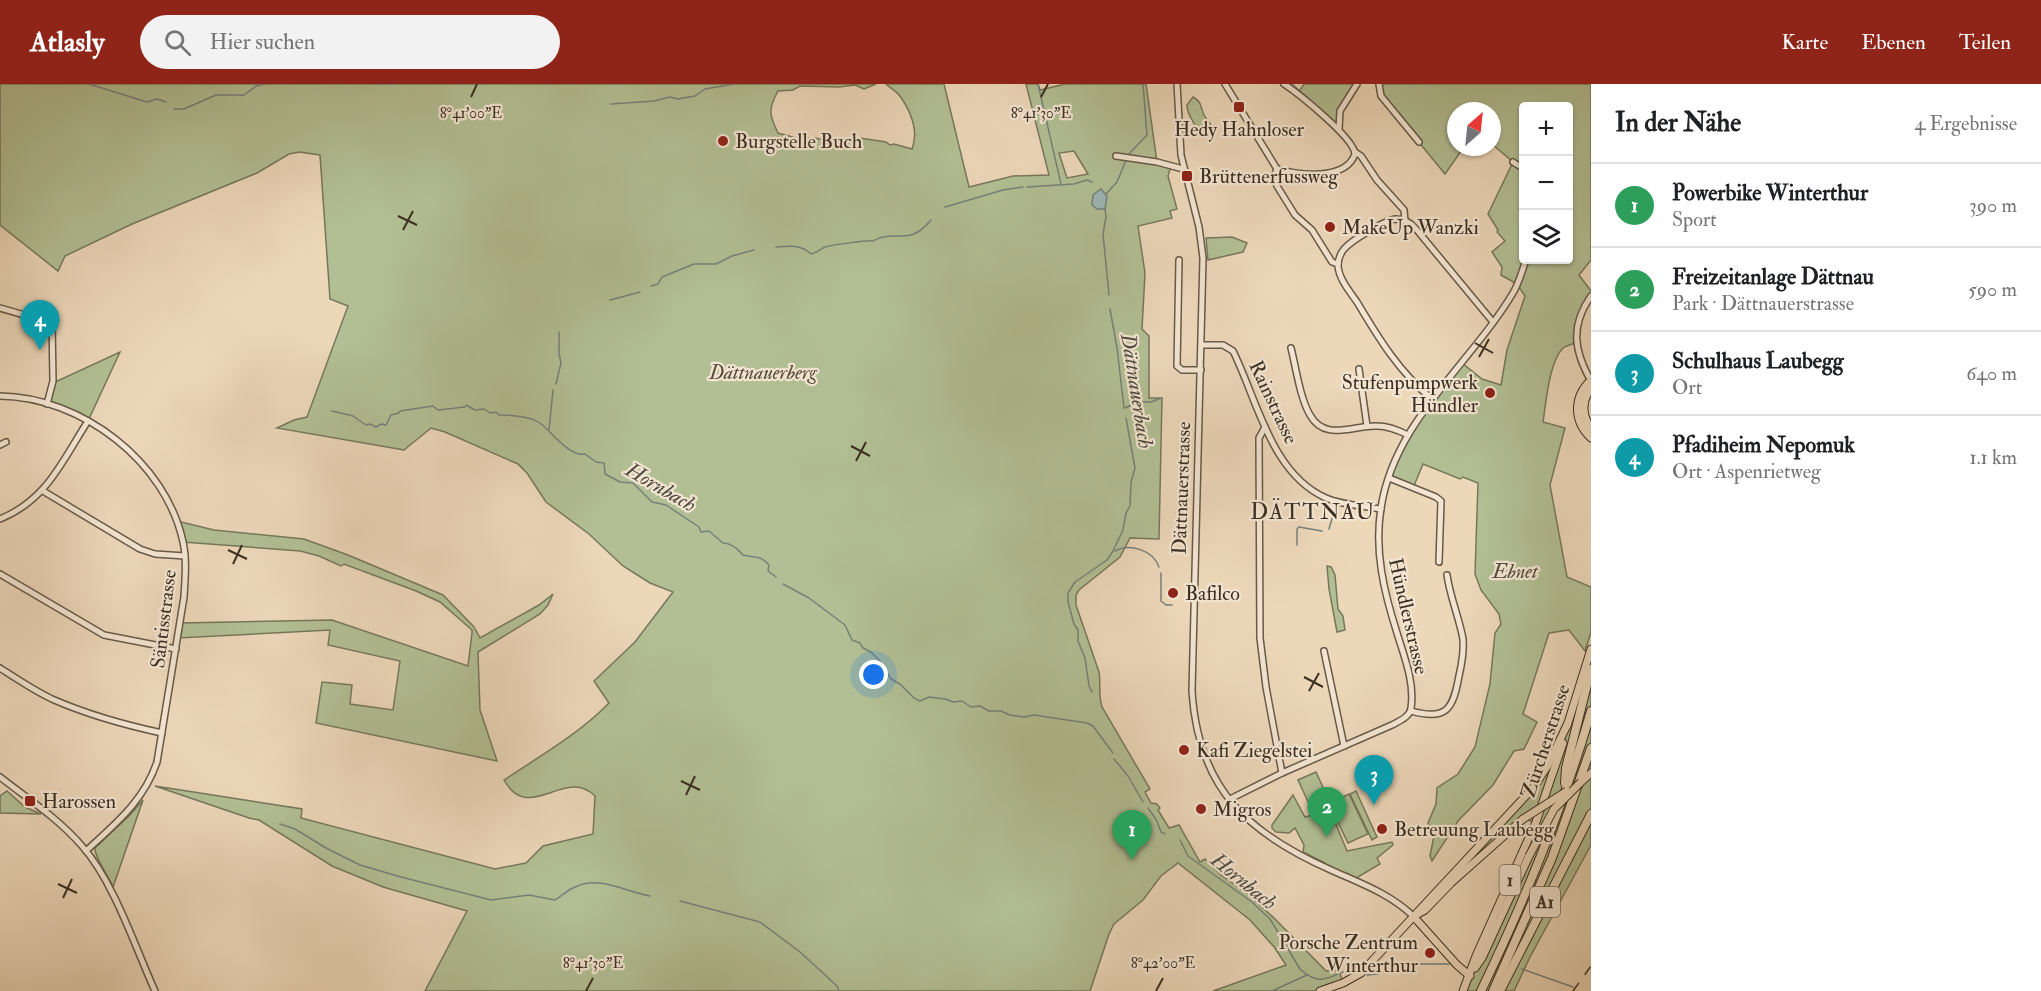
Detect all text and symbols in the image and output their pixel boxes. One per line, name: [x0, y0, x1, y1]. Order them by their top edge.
search box: [140, 15, 560, 69]
text: Atlasly: [30, 25, 104, 60]
icon: search: [161, 26, 194, 59]
text: Hier suchen: [209, 28, 315, 56]
text: Karte: [1781, 29, 1828, 56]
text: Ebenen: [1861, 29, 1926, 56]
text: Teilen: [1959, 29, 2011, 56]
marker: Hedy Hahnloser: [1232, 100, 1246, 114]
north arrow: [1447, 102, 1501, 156]
map controls: [1519, 102, 1573, 264]
button: +: [1519, 102, 1573, 156]
text: 8°41'00"E: [440, 104, 502, 123]
text: 8°41'30"E: [1011, 104, 1071, 123]
text: In der Nähe: [1615, 107, 1741, 139]
text: 4 Ergebnisse: [1915, 111, 2017, 136]
place label: Hedy Hahnloser: [1174, 117, 1305, 142]
place label: Burgstelle Buch: [735, 129, 863, 154]
marker: Burgstelle Buch: [716, 134, 730, 148]
button: −: [1519, 156, 1573, 210]
place label: Brüttenerfussweg: [1199, 164, 1339, 189]
marker: Brüttenerfussweg: [1180, 169, 1194, 183]
text: Powerbike Winterthur: [1672, 179, 1868, 207]
text: 1: [1631, 193, 1638, 218]
text: 390 m: [1969, 193, 2017, 218]
text: Sport: [1672, 207, 1717, 232]
button: layers: [1519, 210, 1573, 264]
place label: MakeUp Wanzki: [1342, 215, 1479, 241]
marker: MakeUp Wanzki: [1323, 220, 1337, 234]
text: Freizeitanlage Dättnau: [1672, 263, 1874, 291]
text: 2: [1629, 277, 1640, 302]
text: 590 m: [1968, 277, 2017, 302]
text: Park · Dättnauerstrasse: [1672, 291, 1854, 316]
pin: 4: [20, 300, 60, 350]
water label: Dättnauerbach: [1114, 331, 1159, 450]
text: Schulhaus Laubegg: [1672, 347, 1844, 375]
street label: Rainstrasse: [1243, 356, 1304, 448]
park label: Dättnauerberg: [708, 360, 818, 385]
text: 3: [1631, 361, 1638, 386]
text: 640 m: [1966, 361, 2017, 386]
place label: Stufenpumpwerk Hündler: [1342, 370, 1479, 418]
text: Ort: [1672, 375, 1702, 400]
marker: Stufenpumpwerk Hündler: [1483, 386, 1497, 400]
street label: Dättnauerstrasse: [1167, 421, 1196, 555]
text: Pfadiheim Nepomuk: [1672, 431, 1855, 459]
text: 4: [1629, 445, 1640, 470]
text: 1.1 km: [1970, 445, 2017, 470]
water label: Hornbach: [620, 456, 701, 518]
text: Ort · Aspenrietweg: [1672, 459, 1821, 484]
district label: DÄTTNAU: [1250, 498, 1376, 526]
street label: Hündlerstrasse: [1383, 556, 1434, 677]
park label: Ebnet: [1490, 559, 1539, 584]
street label: Säntisstrasse: [145, 568, 182, 670]
place label: Bafilco: [1185, 581, 1240, 606]
marker: Bafilco: [1166, 586, 1180, 600]
your location: [859, 660, 888, 689]
street label: Zürcherstrasse: [1515, 681, 1576, 801]
place label: Kafi Ziegelstei: [1196, 738, 1312, 763]
marker: Kafi Ziegelstei: [1177, 743, 1191, 757]
pin: 3: [1354, 756, 1394, 805]
pin: 2: [1308, 788, 1346, 837]
place label: Harossen: [42, 789, 116, 814]
marker: Harossen: [23, 794, 37, 808]
place label: Migros: [1213, 797, 1272, 822]
marker: Migros: [1194, 802, 1208, 816]
pin: 1: [1112, 810, 1152, 860]
place label: Betreuung Laubegg: [1394, 817, 1555, 842]
marker: Betreuung Laubegg: [1375, 822, 1389, 836]
water label: Hornbach: [1204, 846, 1282, 916]
road number: 1: [1500, 865, 1520, 895]
road number: A1: [1530, 887, 1560, 917]
place label: Porsche Zentrum Winterthur: [1278, 930, 1419, 978]
marker: Porsche Zentrum Winterthur: [1423, 946, 1437, 960]
text: 8°41'30"E: [563, 954, 623, 973]
text: 8°42'00"E: [1131, 954, 1195, 973]

